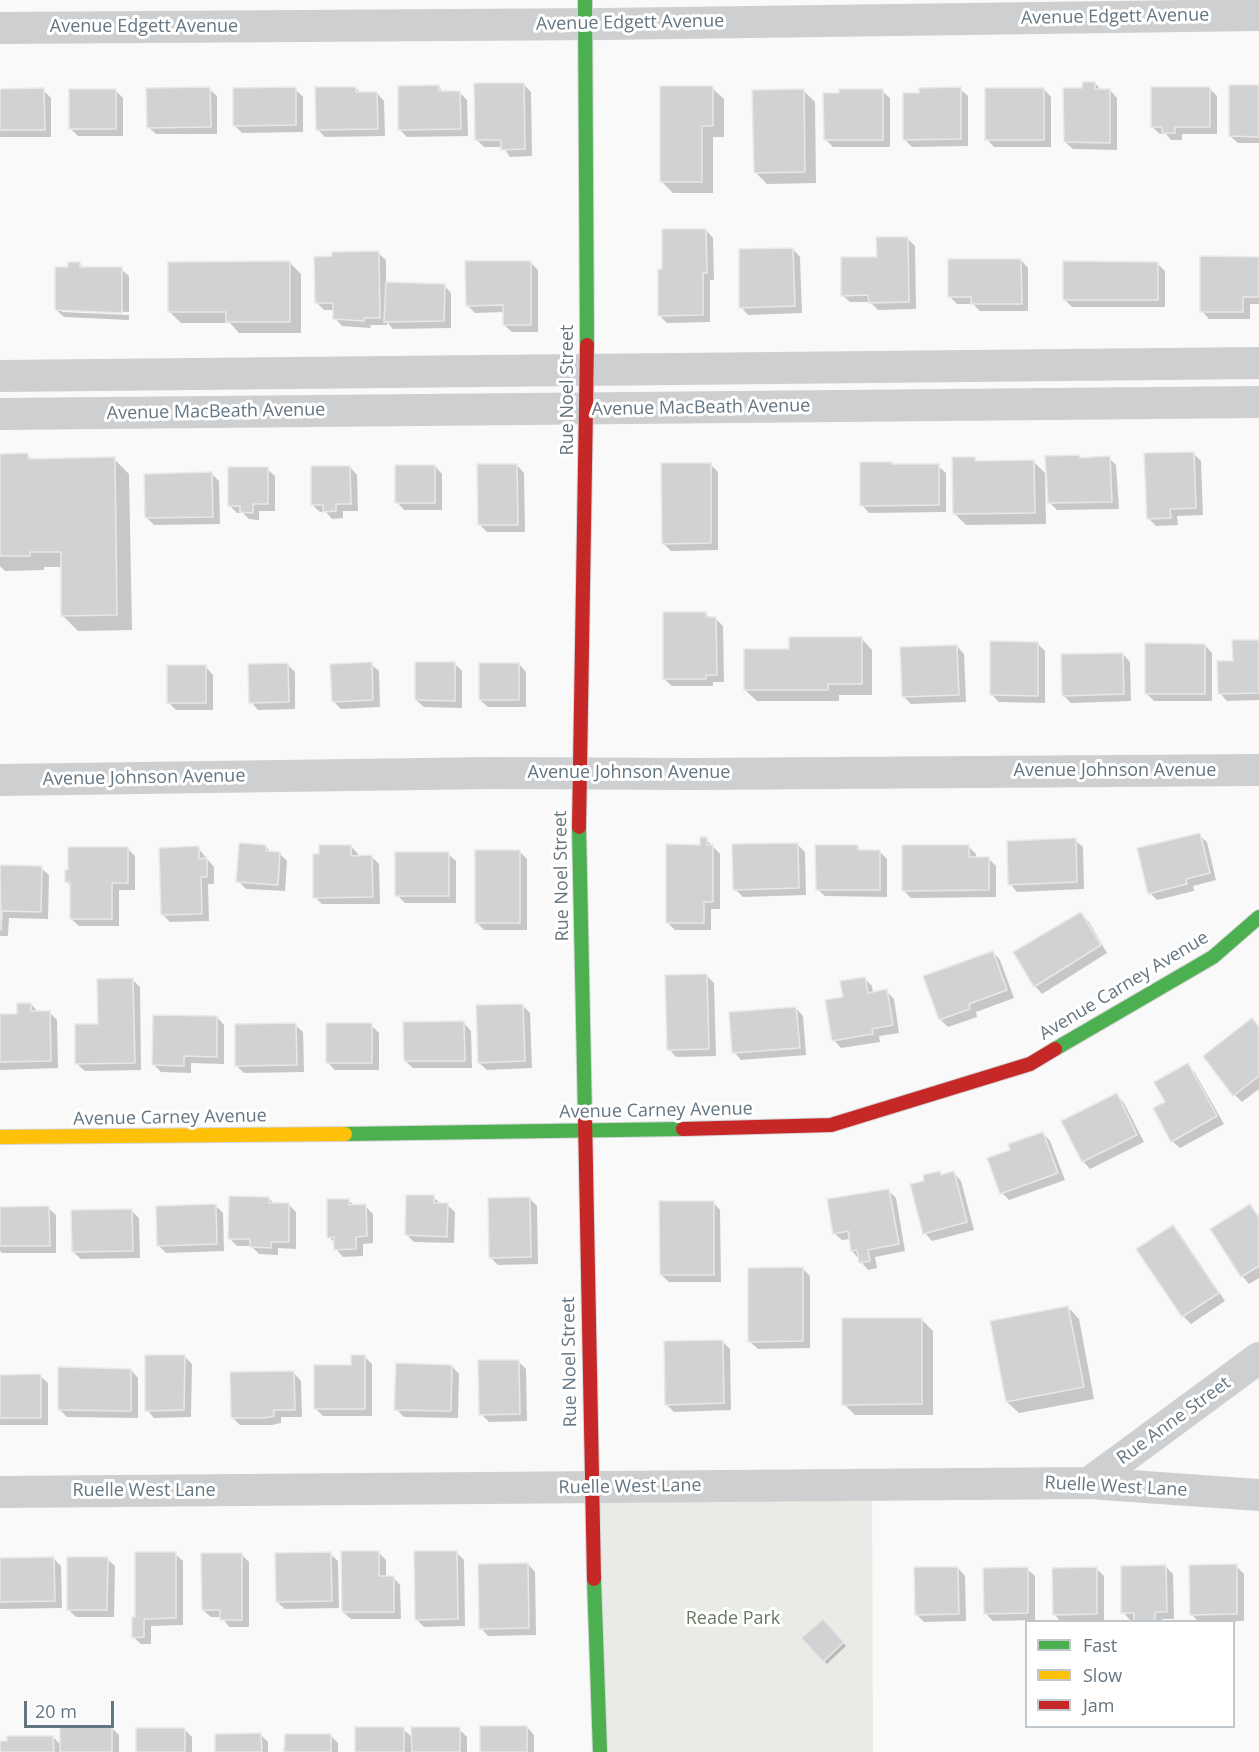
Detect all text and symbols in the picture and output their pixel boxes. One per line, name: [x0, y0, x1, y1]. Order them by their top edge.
street label: Avenue Edgett Avenue: [1021, 5, 1209, 29]
street label: Avenue Edgett Avenue: [536, 11, 724, 35]
street label: Avenue Edgett Avenue: [50, 16, 238, 38]
street label: Rue Noel Street: [557, 325, 579, 455]
street label: Avenue MacBeath Avenue: [591, 395, 811, 421]
street label: Avenue MacBeath Avenue: [106, 399, 326, 425]
street label: Avenue Johnson Avenue: [1014, 760, 1216, 782]
street label: Avenue Johnson Avenue: [528, 762, 730, 784]
street label: Avenue Johnson Avenue: [42, 765, 246, 791]
street label: Rue Noel Street: [550, 810, 574, 942]
street label: Avenue Carney Avenue: [1035, 927, 1213, 1045]
street label: Avenue Carney Avenue: [559, 1099, 753, 1123]
street label: Avenue Carney Avenue: [73, 1106, 267, 1130]
street label: Rue Noel Street: [558, 1296, 582, 1428]
street label: Rue Anne Street: [1113, 1372, 1235, 1470]
street label: Ruelle West Lane: [1044, 1472, 1188, 1502]
street label: Ruelle West Lane: [558, 1475, 702, 1499]
street label: Ruelle West Lane: [72, 1480, 216, 1502]
park label: Reade Park: [686, 1608, 780, 1630]
legend: [1025, 1620, 1235, 1728]
text: Fast: [1083, 1633, 1117, 1657]
text: Slow: [1083, 1663, 1122, 1687]
scale bar: [27, 1689, 117, 1727]
text: Jam: [1083, 1693, 1115, 1717]
text: 20 m: [35, 1699, 77, 1723]

